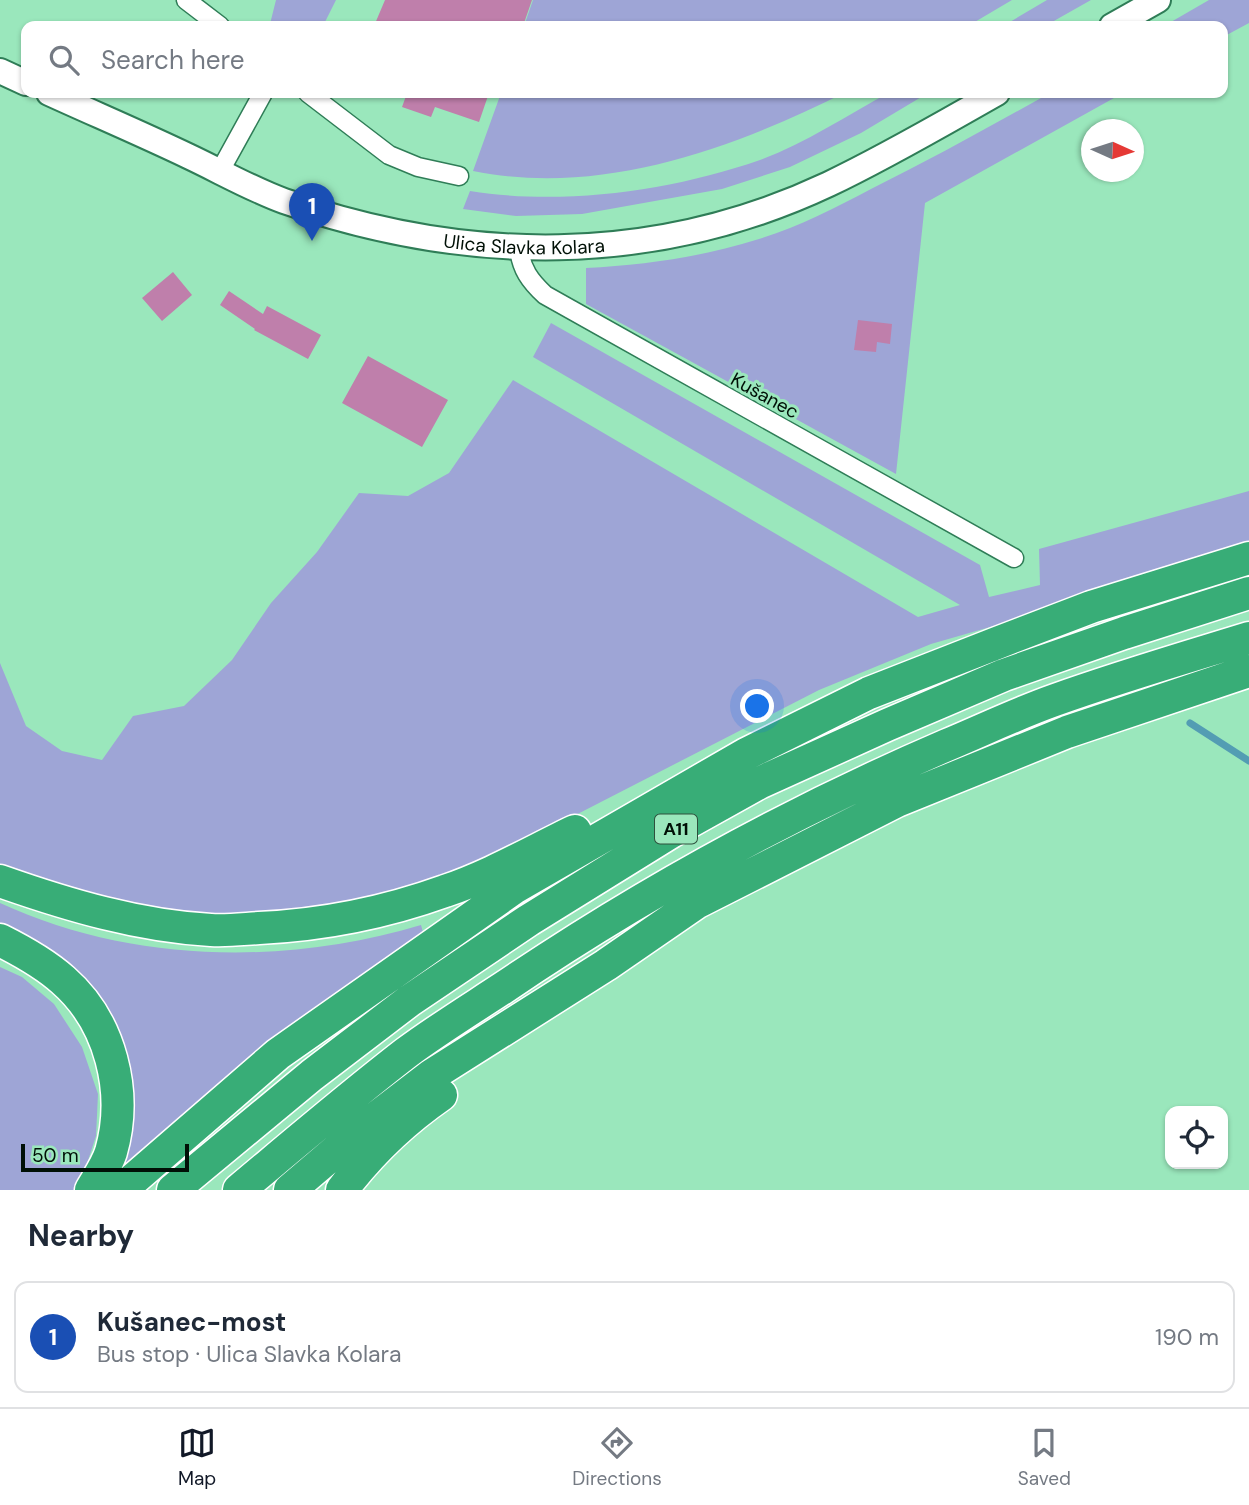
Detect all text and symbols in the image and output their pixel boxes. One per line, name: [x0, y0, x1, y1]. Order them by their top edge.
search box: [21, 21, 1228, 98]
icon: search: [45, 41, 83, 79]
text: Search here: [101, 43, 244, 77]
north arrow: [1081, 119, 1144, 182]
pin: 1: [289, 183, 335, 241]
street label: Ulica Slavka Kolara: [442, 228, 606, 260]
street label: Kušanec: [726, 367, 803, 424]
your location: [740, 689, 774, 723]
road number: A11: [655, 814, 697, 844]
map controls: [1165, 1106, 1228, 1169]
button: locate: [1165, 1106, 1228, 1169]
scale bar: [21, 1141, 189, 1173]
text: 50 m: [32, 1143, 79, 1168]
text: Nearby: [28, 1216, 134, 1255]
text: Kušanec-most: [97, 1305, 286, 1339]
text: 1: [49, 1322, 57, 1352]
text: 190 m: [1155, 1322, 1219, 1352]
text: Bus stop · Ulica Slavka Kolara: [97, 1339, 402, 1369]
tab: Map: [178, 1424, 216, 1491]
tab: Directions: [572, 1424, 662, 1491]
tab: Saved: [1018, 1424, 1071, 1491]

